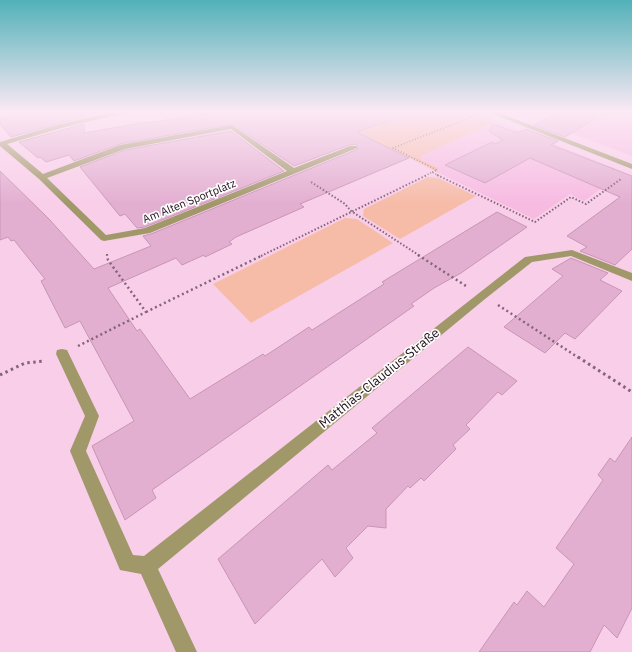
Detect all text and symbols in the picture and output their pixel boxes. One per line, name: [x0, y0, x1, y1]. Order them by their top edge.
street label: Am Alten Sportplatz: [140, 176, 238, 226]
street label: Matthias-Claudius-Straße: [315, 324, 443, 432]

